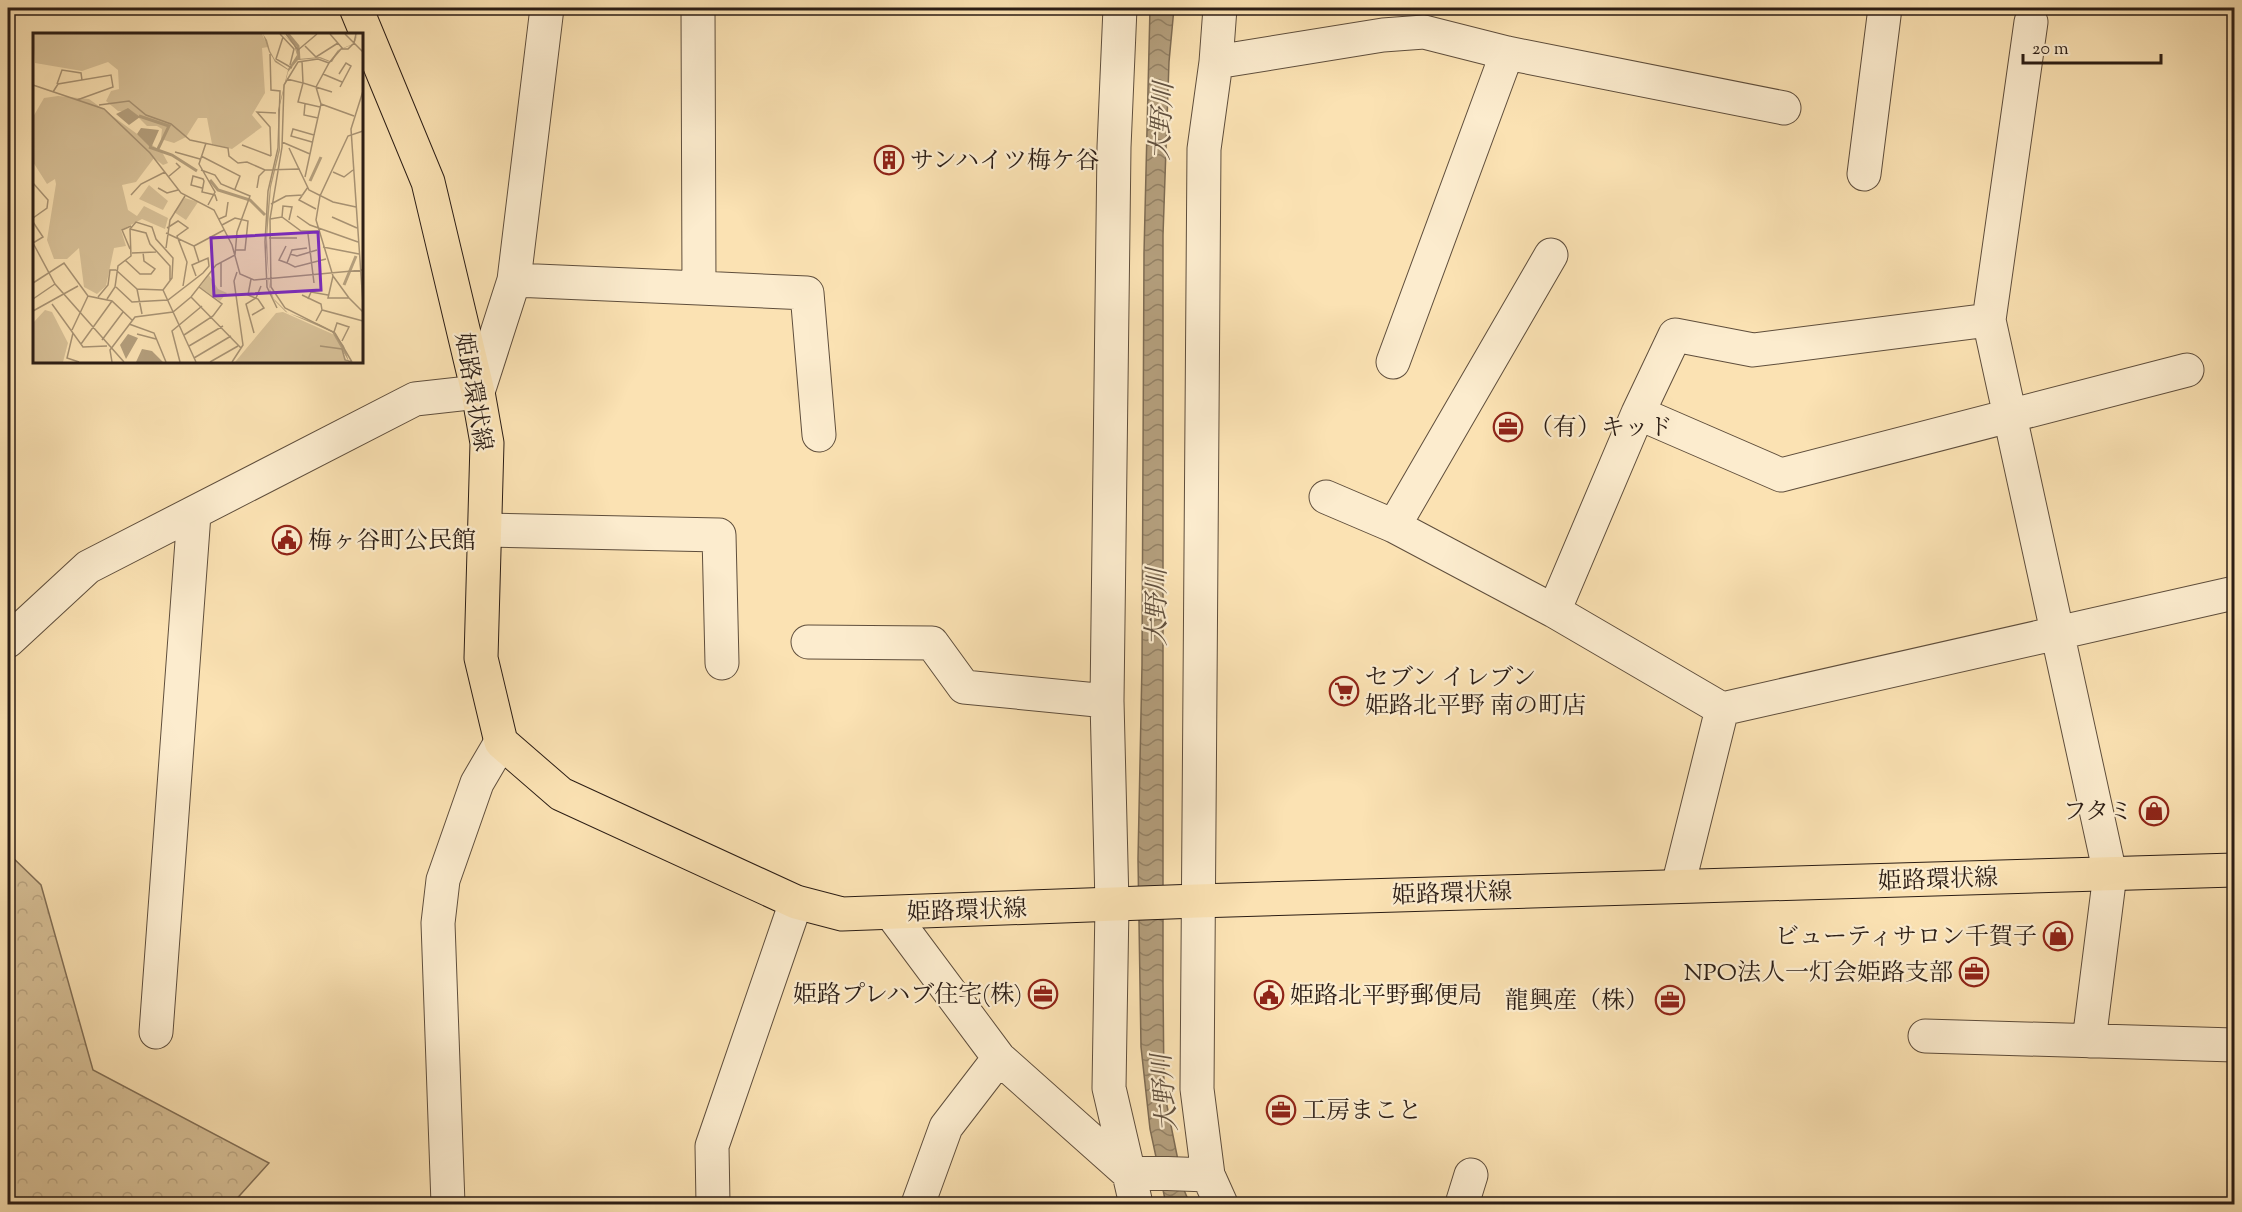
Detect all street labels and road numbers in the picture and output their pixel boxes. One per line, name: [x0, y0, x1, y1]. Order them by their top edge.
street label: 姫路環状線: [445, 330, 499, 454]
street label: 姫路環状線: [1878, 862, 1999, 900]
street label: 姫路環状線: [1392, 876, 1513, 914]
street label: 姫路環状線: [907, 893, 1028, 931]

